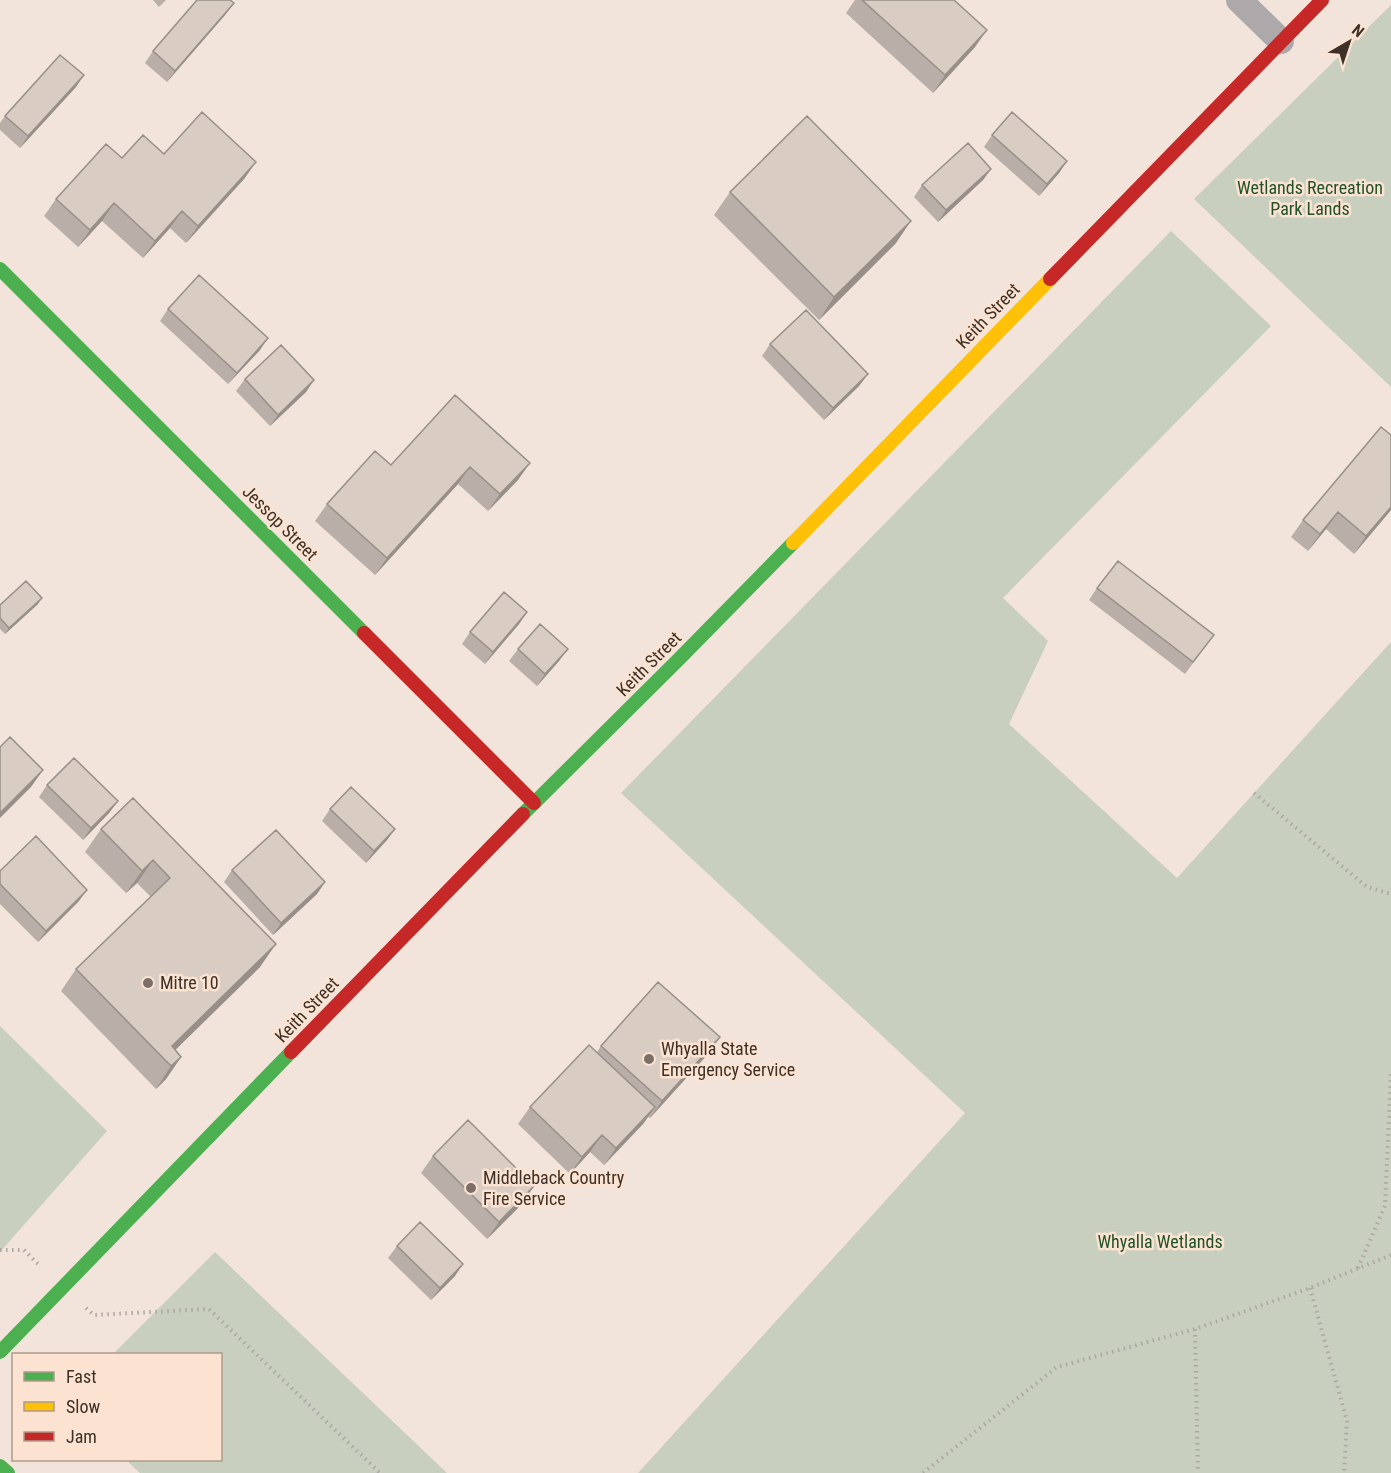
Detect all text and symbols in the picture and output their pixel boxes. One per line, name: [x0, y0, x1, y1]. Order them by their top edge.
north arrow: [1319, 12, 1379, 72]
text: N: [1348, 20, 1368, 41]
park label: Wetlands Recreation Park Lands: [1237, 177, 1383, 219]
street label: Keith Street: [951, 279, 1024, 353]
street label: Jessop Street: [238, 481, 322, 565]
street label: Keith Street: [612, 627, 685, 700]
place label: Mitre 10: [160, 972, 219, 993]
street label: Keith Street: [270, 973, 343, 1047]
marker: Mitre 10: [141, 976, 155, 990]
place label: Whyalla State Emergency Service: [661, 1038, 795, 1080]
marker: Whyalla State Emergency Service: [642, 1052, 656, 1066]
place label: Middleback Country Fire Service: [483, 1167, 625, 1209]
marker: Middleback Country Fire Service: [464, 1181, 478, 1195]
park label: Whyalla Wetlands: [1097, 1231, 1223, 1252]
legend: [12, 1353, 222, 1461]
text: Fast: [66, 1366, 97, 1387]
text: Slow: [66, 1396, 101, 1417]
text: Jam: [66, 1426, 97, 1447]

